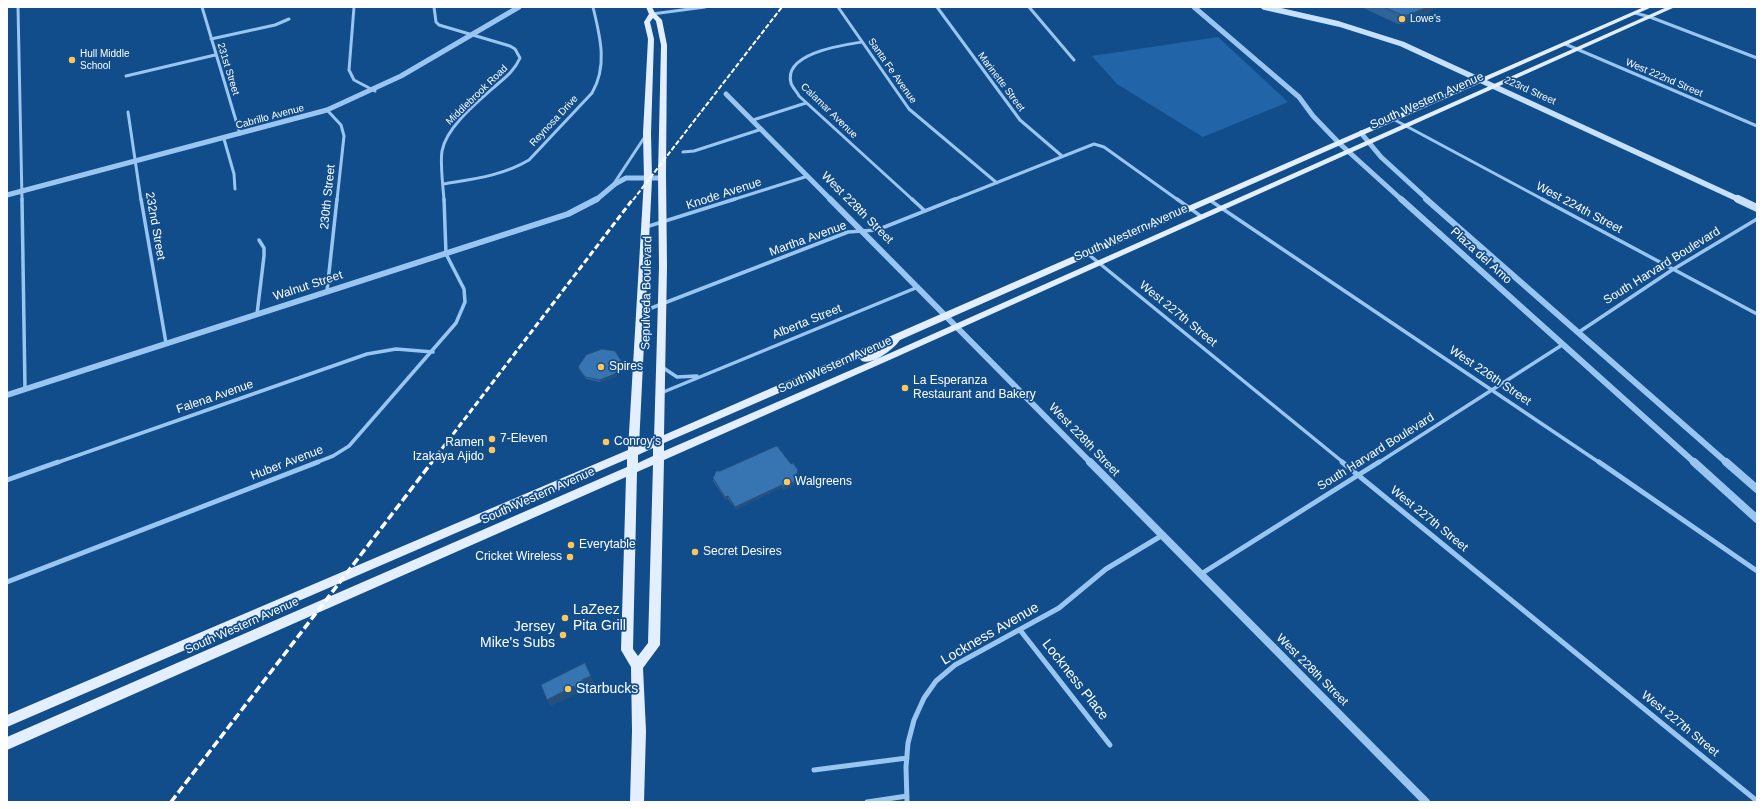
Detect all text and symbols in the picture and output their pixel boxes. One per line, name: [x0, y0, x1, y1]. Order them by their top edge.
place label: Lowe's: [1410, 13, 1441, 25]
marker: Lowe's: [1397, 14, 1407, 24]
street label: Santa Fe Avenue: [865, 36, 919, 106]
street label: 231st Street: [214, 41, 242, 97]
place label: Hull Middle School: [80, 48, 129, 72]
street label: Marinette Street: [975, 50, 1027, 114]
marker: Hull Middle School: [67, 55, 77, 65]
street label: West 222nd Street: [1624, 56, 1704, 100]
street label: Middlebrook Road: [444, 62, 510, 128]
street label: South Western Avenue: [1368, 69, 1486, 133]
street label: 223rd Street: [1502, 74, 1558, 108]
street label: Calamar Avenue: [798, 81, 860, 141]
street label: Reynosa Drive: [527, 93, 581, 149]
street label: Cabrillo Avenue: [234, 102, 306, 132]
street label: 230th Street: [317, 164, 339, 230]
street label: West 228th Street: [818, 169, 896, 247]
street label: Knode Avenue: [684, 175, 764, 213]
street label: West 224th Street: [1533, 179, 1625, 237]
street label: 232nd Street: [142, 191, 168, 261]
street label: South Western Avenue: [1072, 201, 1190, 265]
street label: Martha Avenue: [767, 218, 849, 260]
street label: South Harvard Boulevard: [1601, 224, 1723, 308]
street label: Plaza del Amo: [1447, 225, 1515, 287]
street label: Sepulveda Boulevard: [639, 236, 655, 350]
street label: Walnut Street: [271, 268, 345, 304]
street label: West 227th Street: [1136, 278, 1220, 350]
street label: Alberta Street: [770, 302, 844, 342]
street label: South Western Avenue: [776, 333, 894, 397]
street label: West 226th Street: [1446, 343, 1534, 409]
place label: Spires: [609, 360, 643, 374]
marker: Spires: [596, 362, 606, 372]
place label: La Esperanza Restaurant and Bakery: [913, 374, 1036, 402]
street label: Falena Avenue: [175, 377, 255, 417]
marker: La Esperanza Restaurant and Bakery: [900, 383, 910, 393]
street label: West 228th Street: [1046, 401, 1122, 479]
street label: South Harvard Boulevard: [1315, 410, 1437, 494]
place label: 7-Eleven: [500, 432, 547, 446]
marker: 7-Eleven: [487, 434, 497, 444]
place label: Conroy's: [614, 435, 661, 449]
place label: Ramen Izakaya Ajido: [413, 436, 484, 464]
marker: Conroy's: [601, 437, 611, 447]
street label: Huber Avenue: [249, 443, 325, 483]
marker: Ramen Izakaya Ajido: [487, 445, 497, 455]
street label: South Western Avenue: [479, 464, 597, 528]
place label: Walgreens: [795, 475, 852, 489]
marker: Walgreens: [782, 477, 792, 487]
street label: West 227th Street: [1387, 483, 1471, 555]
place label: Everytable: [579, 538, 636, 552]
marker: Everytable: [566, 540, 576, 550]
place label: Secret Desires: [703, 545, 782, 559]
marker: Secret Desires: [690, 547, 700, 557]
place label: Cricket Wireless: [475, 550, 562, 564]
marker: Cricket Wireless: [565, 552, 575, 562]
street label: South Western Avenue: [183, 594, 301, 658]
street label: Lockness Avenue: [938, 599, 1042, 669]
place label: LaZeez Pita Grill: [573, 602, 626, 634]
marker: LaZeez Pita Grill: [560, 613, 570, 623]
place label: Jersey Mike's Subs: [480, 619, 555, 652]
marker: Jersey Mike's Subs: [558, 630, 568, 640]
street label: West 228th Street: [1273, 631, 1351, 709]
street label: Lockness Place: [1038, 636, 1112, 724]
place label: Starbucks: [576, 681, 638, 697]
marker: Starbucks: [563, 684, 573, 694]
street label: West 227th Street: [1638, 688, 1722, 760]

